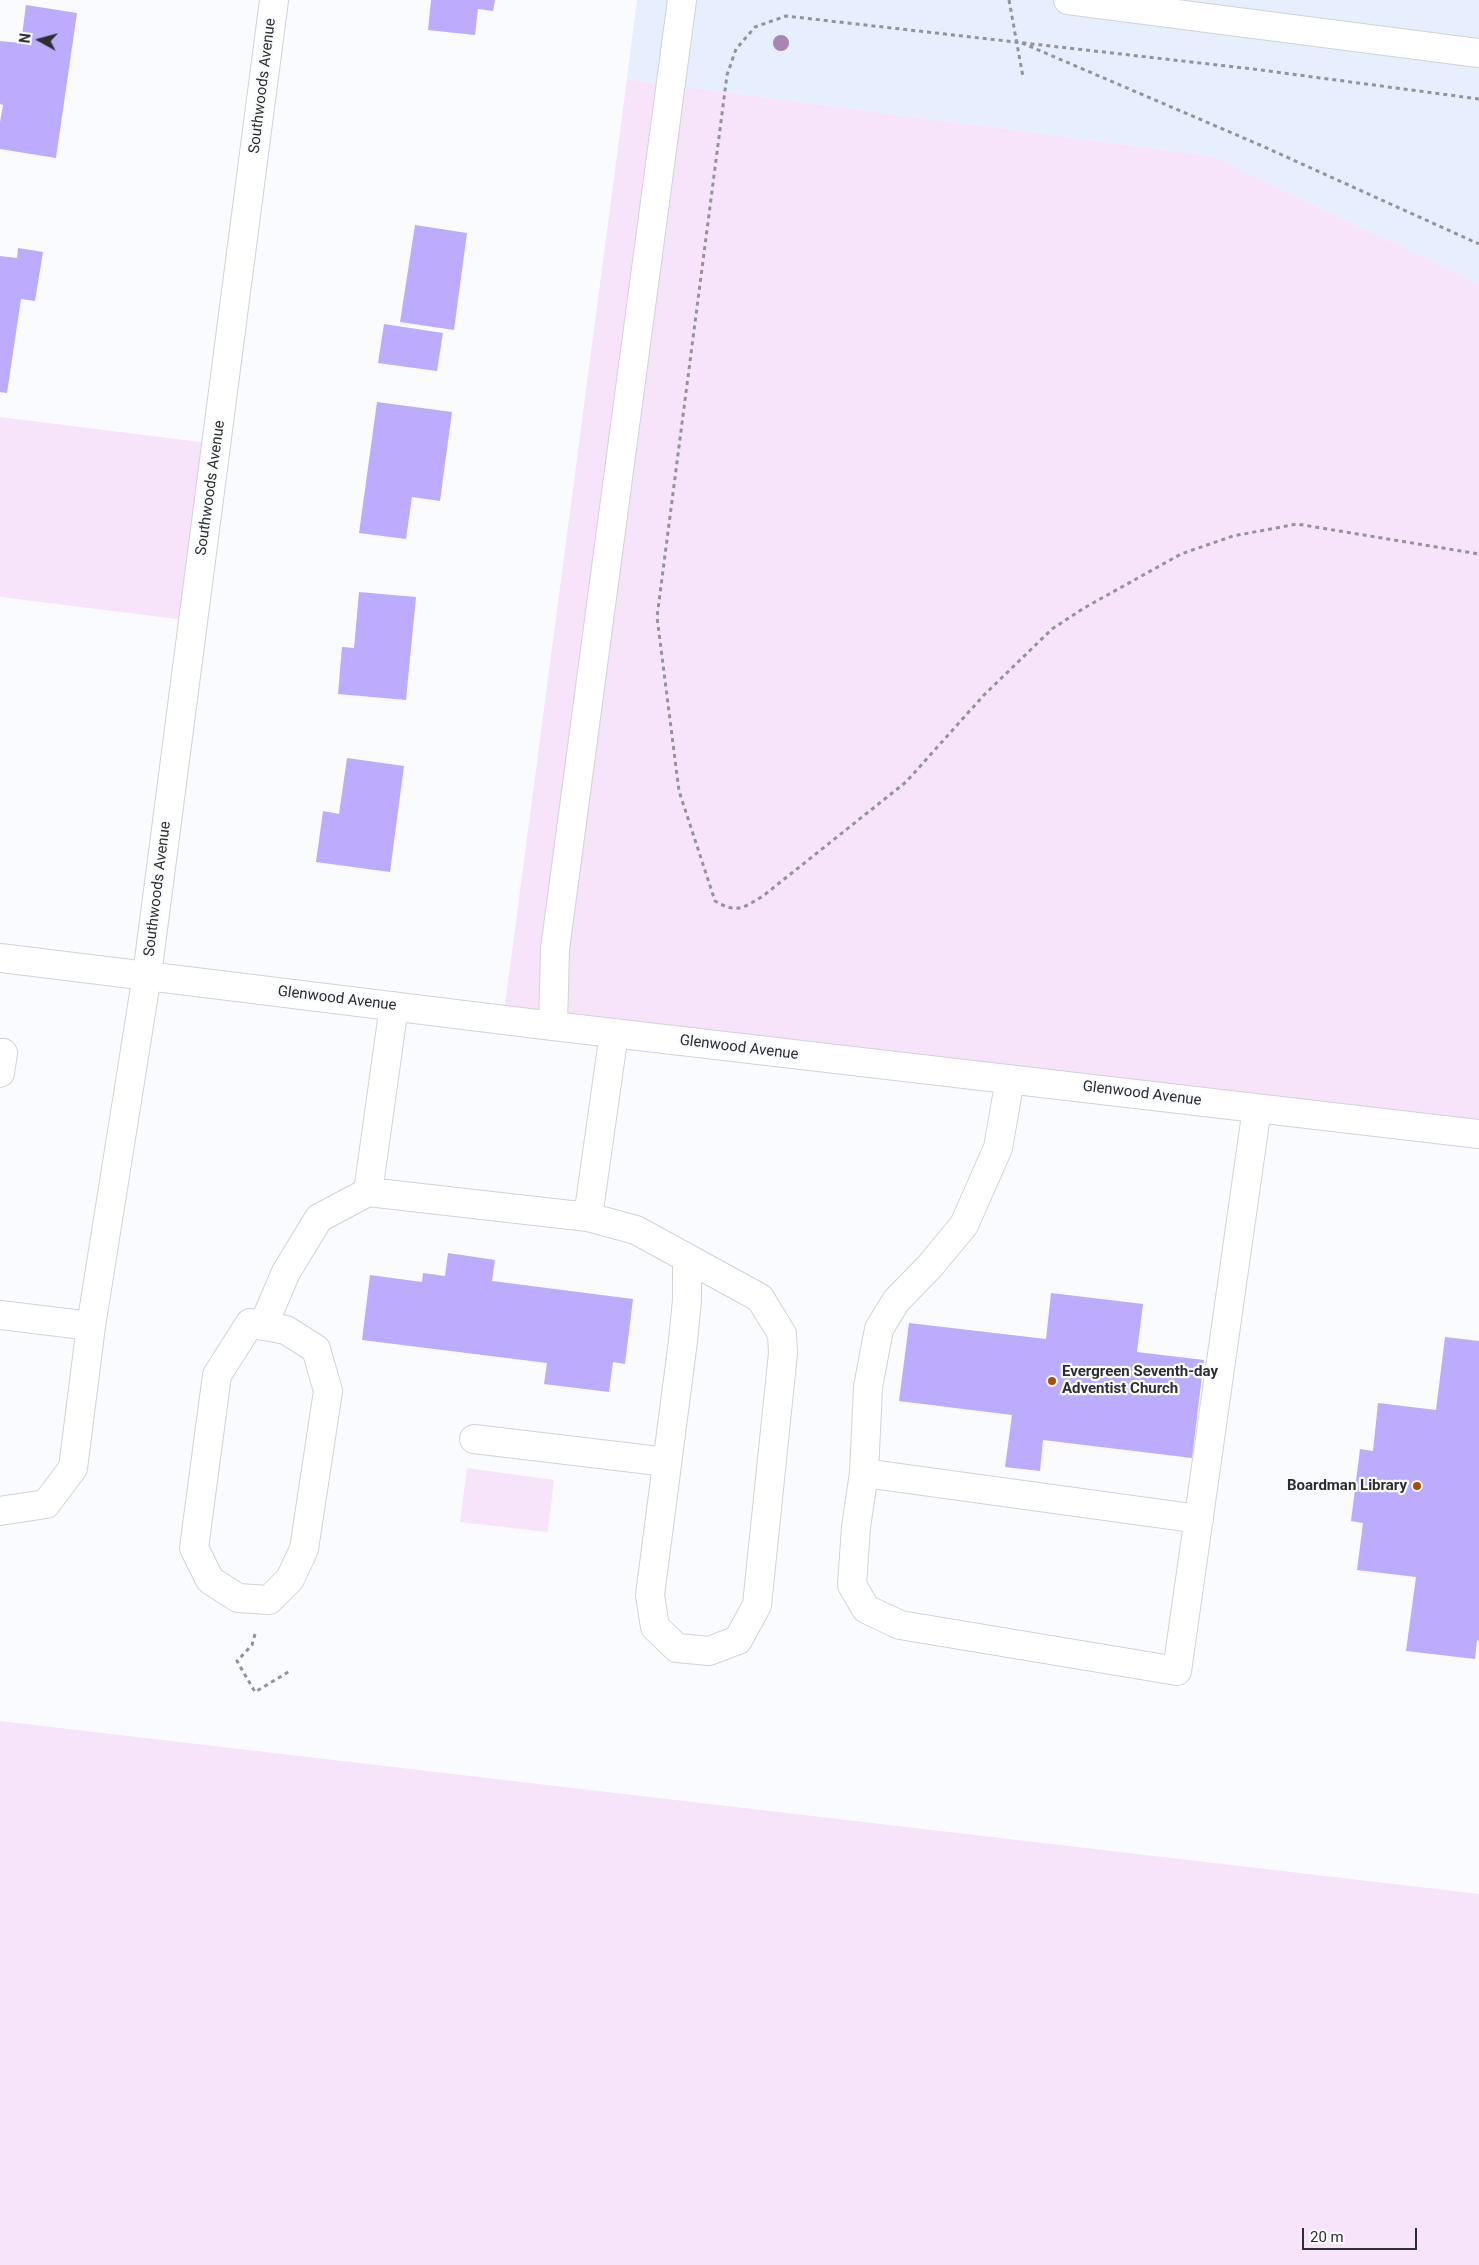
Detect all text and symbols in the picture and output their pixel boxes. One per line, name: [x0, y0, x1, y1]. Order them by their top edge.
north arrow: [15, 15, 65, 65]
street label: Southwoods Avenue: [246, 17, 280, 155]
text: N: [17, 32, 34, 44]
street label: Southwoods Avenue: [193, 419, 229, 557]
street label: Southwoods Avenue: [141, 820, 175, 958]
street label: Glenwood Avenue: [276, 983, 398, 1015]
street label: Glenwood Avenue: [678, 1032, 800, 1064]
street label: Glenwood Avenue: [1081, 1078, 1203, 1110]
place label: Evergreen Seventh-day Adventist Church: [1062, 1363, 1218, 1398]
marker: Evergreen Seventh-day Adventist Church: [1046, 1375, 1058, 1387]
place label: Boardman Library: [1287, 1477, 1407, 1495]
marker: Boardman Library: [1411, 1480, 1423, 1492]
scale bar: [1304, 2218, 1419, 2250]
text: 20 m: [1310, 2228, 1344, 2246]

